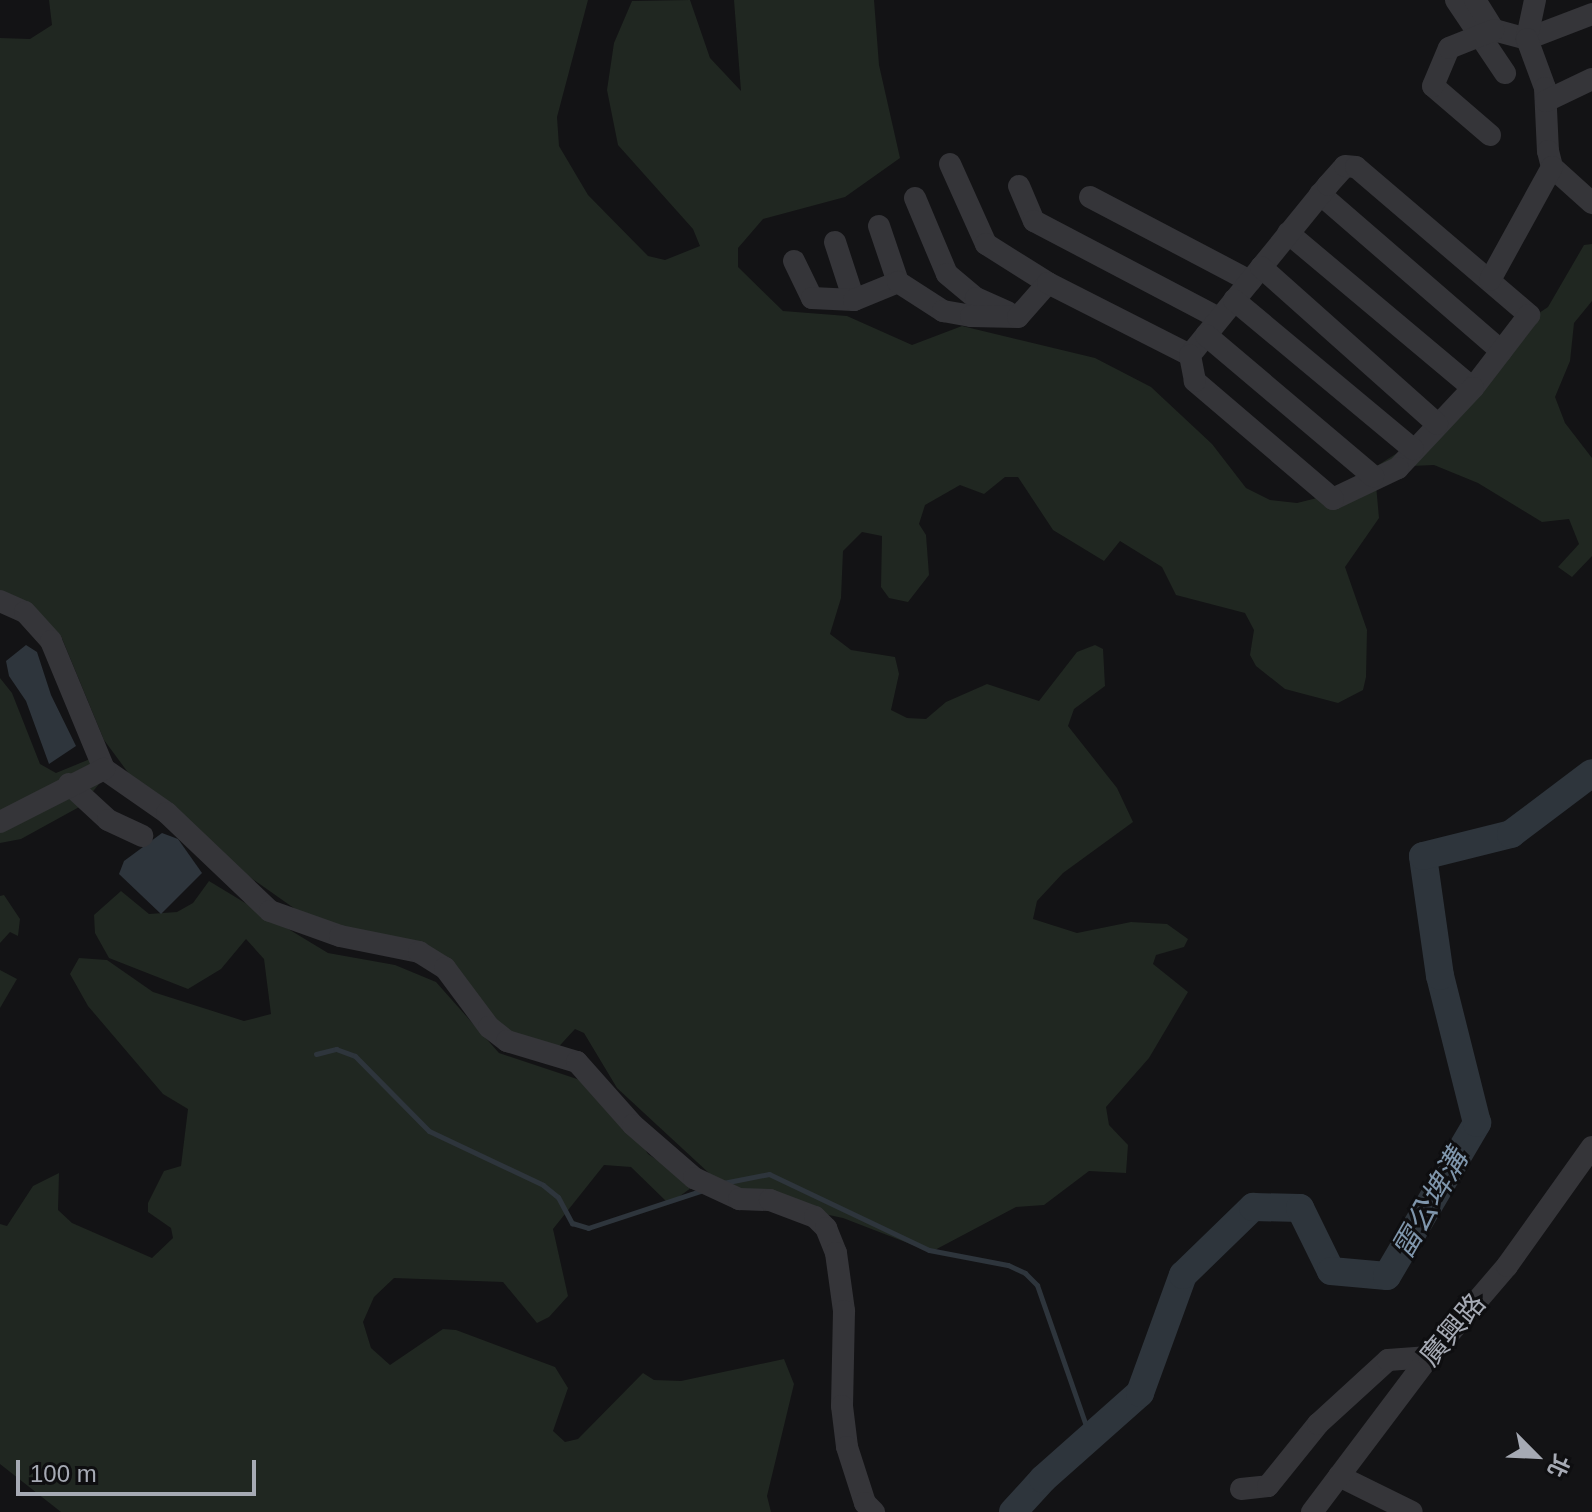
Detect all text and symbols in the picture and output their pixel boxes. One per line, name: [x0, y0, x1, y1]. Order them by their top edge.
water label: 雷公埤溝: [1384, 1143, 1476, 1265]
street label: 廣興路: [1413, 1287, 1493, 1373]
north arrow: [1496, 1416, 1576, 1496]
scale bar: [20, 1444, 260, 1494]
text: 北: [1542, 1451, 1574, 1481]
text: 100 m: [30, 1460, 97, 1487]

